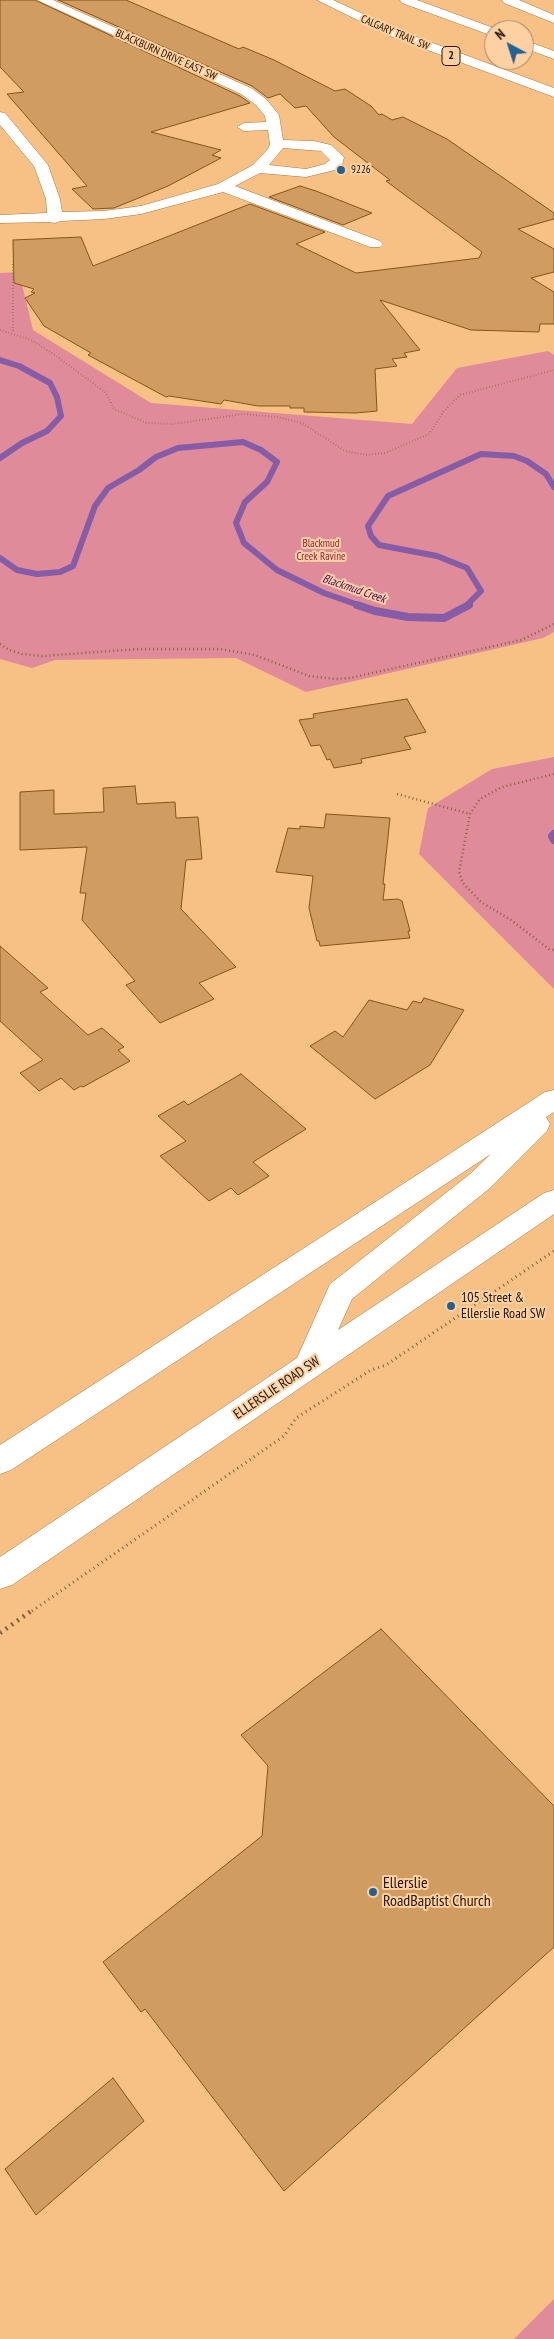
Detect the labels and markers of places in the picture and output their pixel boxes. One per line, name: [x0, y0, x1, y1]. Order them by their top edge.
place label: 9226: [351, 163, 371, 177]
marker: 9226: [335, 164, 347, 176]
place label: 105 Street & Ellerslie Road SW: [461, 1290, 545, 1322]
marker: 105 Street & Ellerslie Road SW: [445, 1300, 457, 1312]
place label: Ellerslie RoadBaptist Church: [383, 1873, 491, 1911]
marker: Ellerslie RoadBaptist Church: [367, 1886, 379, 1898]

